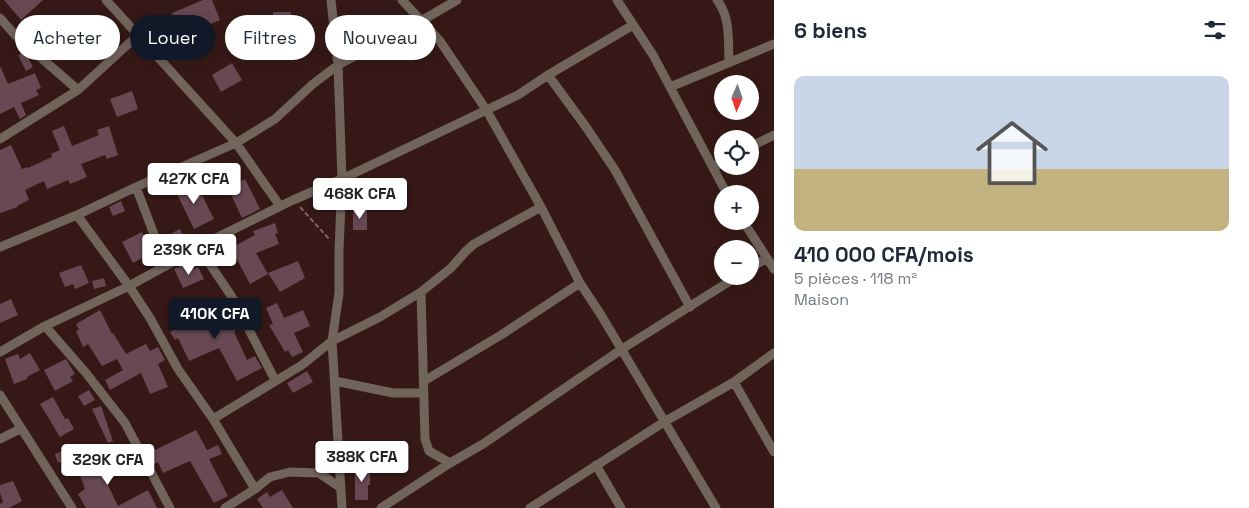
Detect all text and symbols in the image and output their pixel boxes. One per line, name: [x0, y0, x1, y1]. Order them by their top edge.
chip: Acheter: [15, 15, 120, 60]
chip: Louer: [130, 15, 215, 60]
chip: Filtres: [225, 15, 315, 60]
chip: Nouveau: [325, 15, 436, 60]
icon: filters: [1201, 16, 1229, 44]
text: 6 biens: [794, 17, 867, 44]
north arrow: [714, 75, 759, 120]
map controls: [714, 75, 759, 285]
icon: home: [967, 108, 1057, 198]
button: locate: [714, 130, 759, 175]
pin: 427K CFA: [142, 162, 246, 205]
text: 427K CFA: [159, 168, 229, 189]
pin: 468K CFA: [308, 178, 412, 220]
text: 468K CFA: [324, 183, 396, 204]
button: +: [714, 185, 759, 230]
pin: 239K CFA: [137, 234, 241, 276]
text: 239K CFA: [153, 239, 225, 260]
button: −: [714, 240, 759, 285]
text: 410 000 CFA/mois: [794, 241, 974, 268]
text: 5 pièces · 118 m²: [794, 268, 917, 289]
text: Maison: [794, 289, 849, 310]
pin: 410K CFA: [163, 298, 267, 340]
text: 410K CFA: [180, 303, 250, 324]
pin: 388K CFA: [310, 440, 414, 483]
pin: 329K CFA: [56, 444, 160, 486]
text: 388K CFA: [326, 446, 398, 467]
text: 329K CFA: [72, 449, 144, 470]

